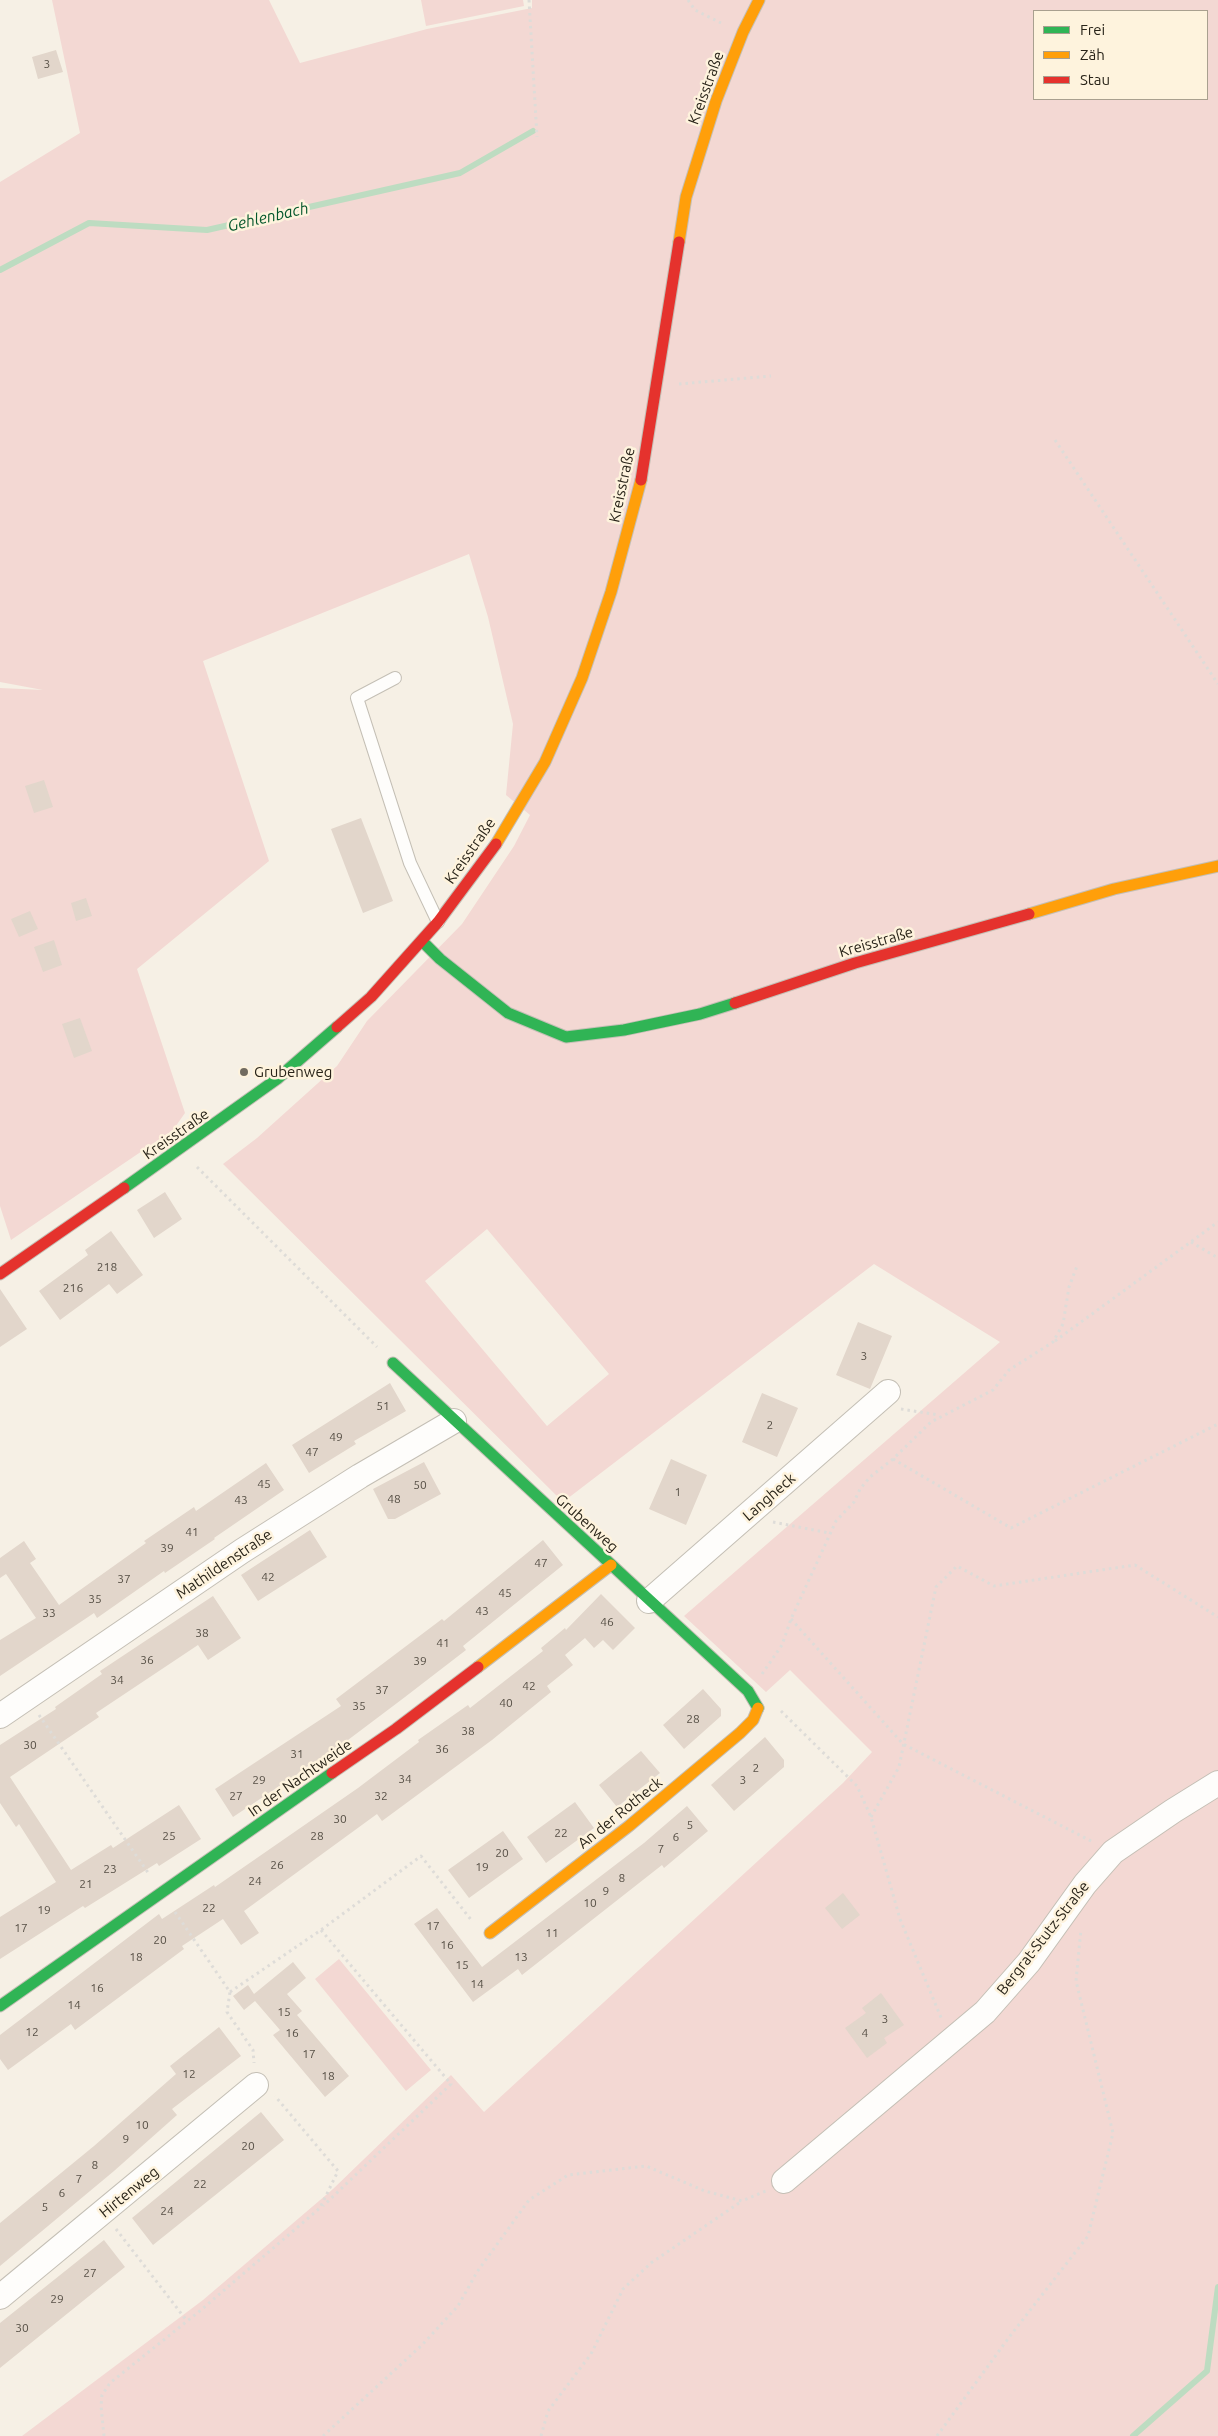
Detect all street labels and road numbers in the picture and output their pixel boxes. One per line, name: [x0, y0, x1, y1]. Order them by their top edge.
street label: Kreisstraße: [684, 49, 728, 127]
street label: Kreisstraße: [605, 446, 639, 524]
street label: Kreisstraße: [441, 815, 499, 887]
street label: Kreisstraße: [837, 923, 915, 961]
street label: Kreisstraße: [140, 1105, 212, 1163]
street label: Langheck: [739, 1469, 799, 1525]
street label: Grubenweg: [552, 1490, 622, 1556]
street label: Mathildenstraße: [173, 1525, 275, 1603]
street label: In der Nachtweide: [245, 1735, 355, 1821]
street label: An der Rotheck: [574, 1773, 666, 1853]
street label: Bergrat-Stutz-Straße: [993, 1878, 1093, 1998]
street label: Hirtenweg: [96, 2163, 162, 2221]

